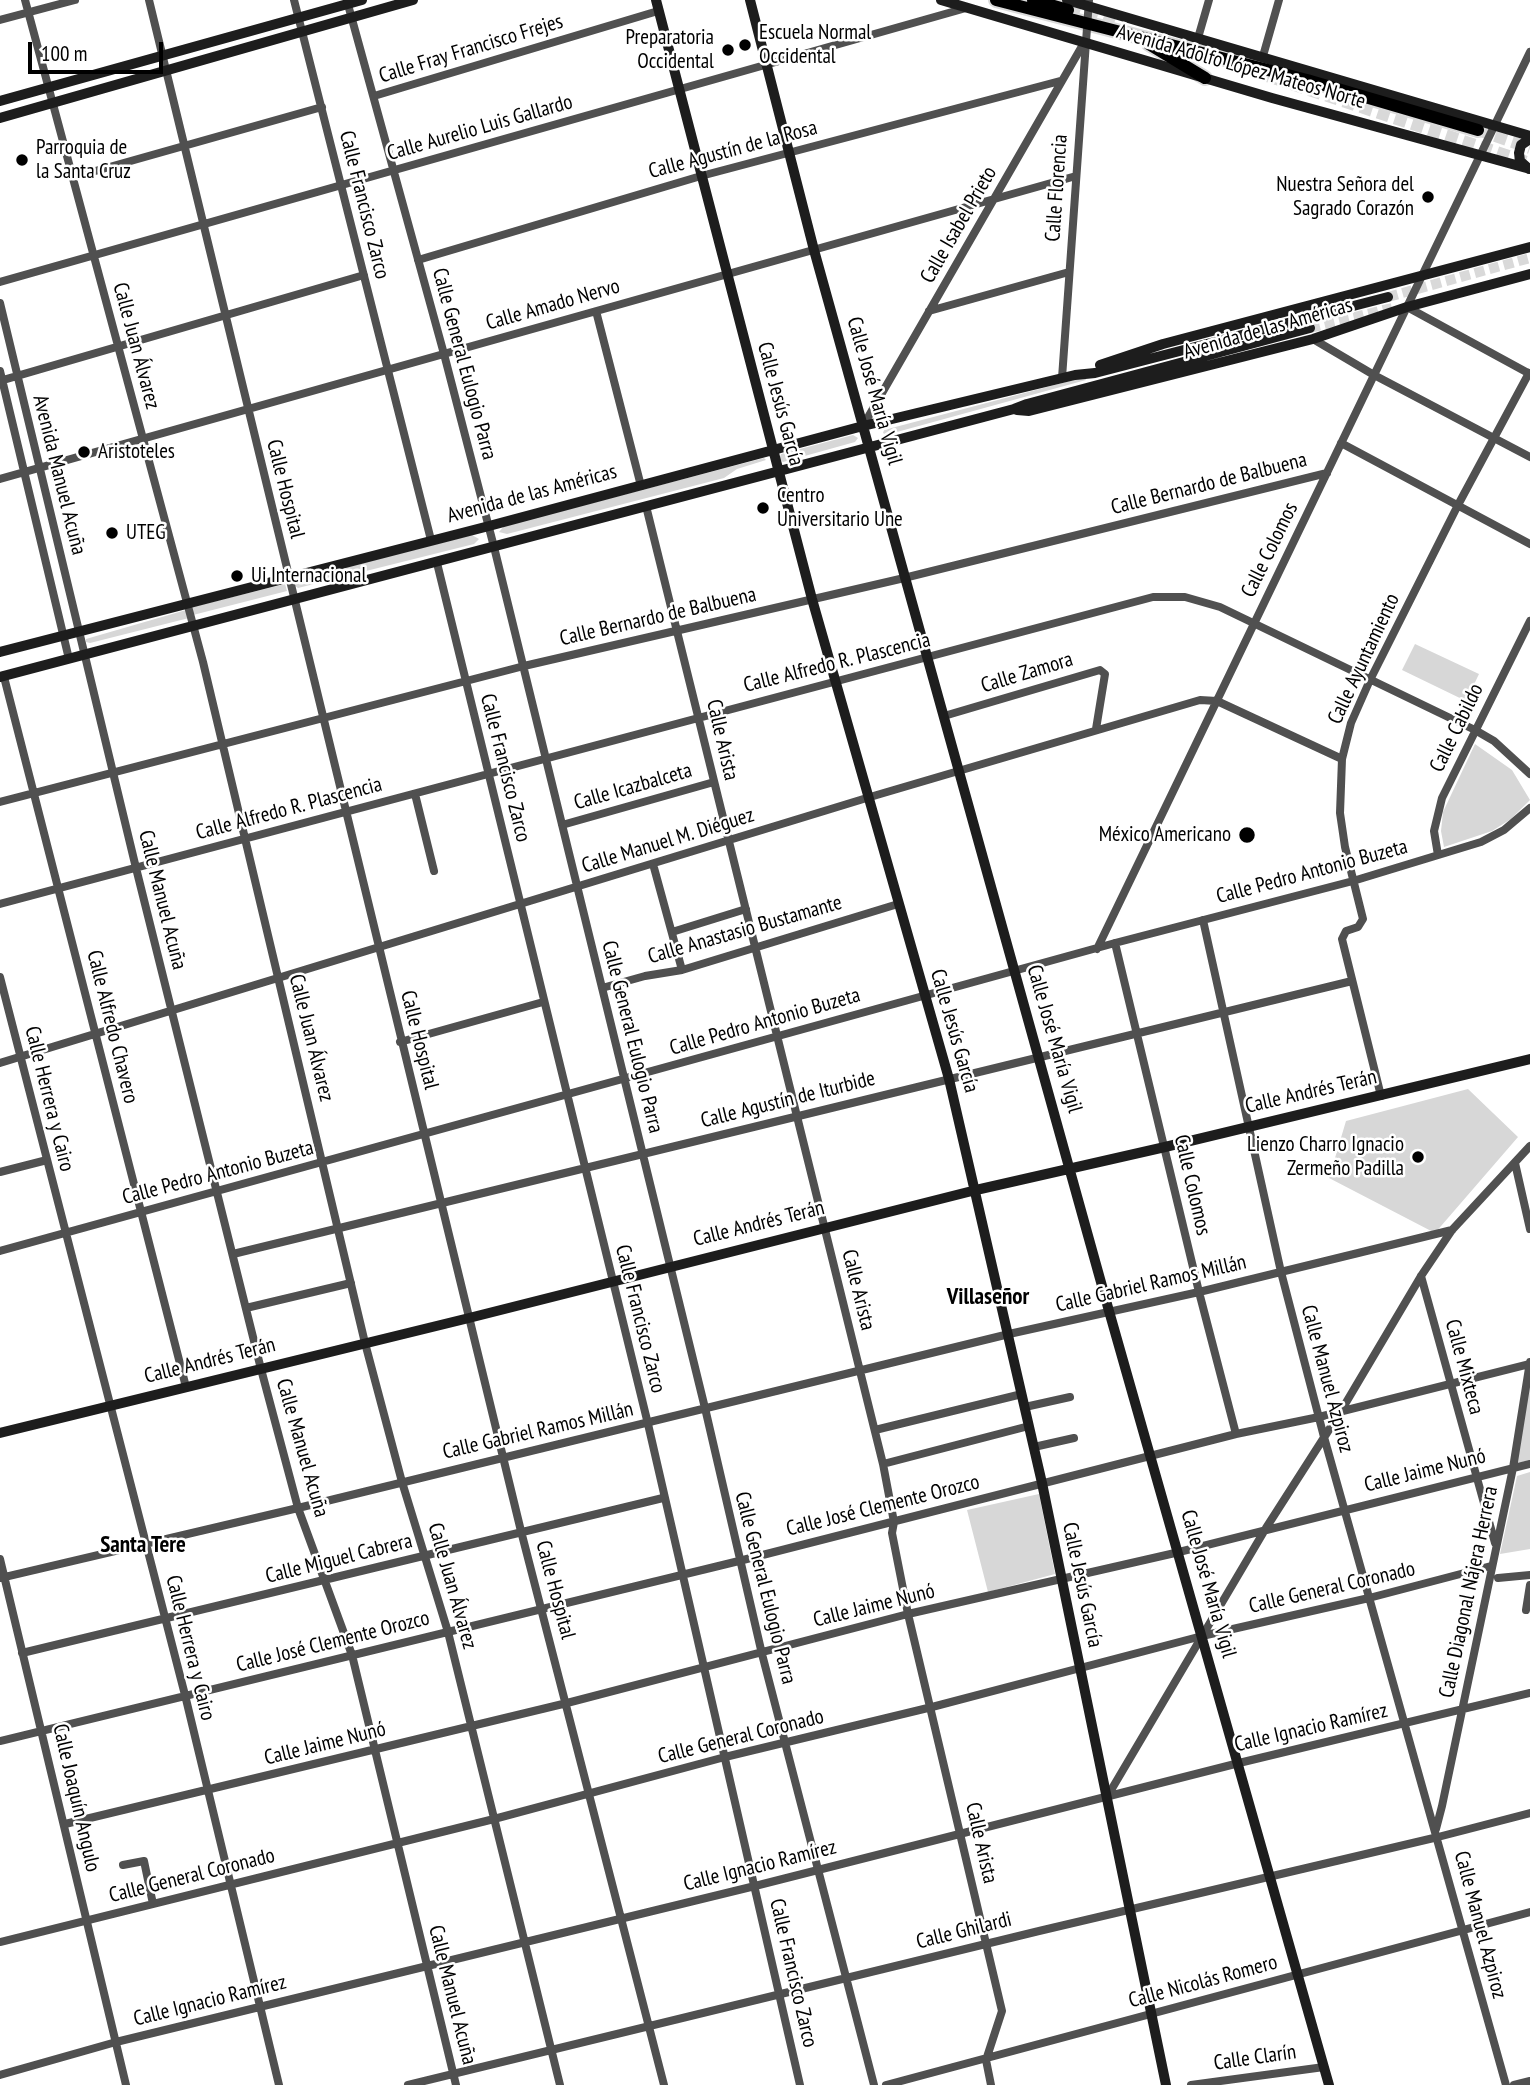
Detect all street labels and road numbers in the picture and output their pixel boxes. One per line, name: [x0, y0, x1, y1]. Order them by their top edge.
street label: Calle Fray Francisco Frejes: [376, 9, 566, 89]
street label: Avenida Adolfo López Mateos Norte: [1114, 19, 1368, 115]
street label: Calle Aurelio Luis Gallardo: [384, 89, 576, 167]
street label: Calle Agustín de la Rosa: [646, 115, 820, 185]
street label: Calle Francisco Zarco: [333, 128, 395, 282]
street label: Calle Florencia: [1041, 134, 1073, 242]
street label: Calle Isabel Prieto: [915, 162, 1003, 288]
street label: Calle General Eulogio Parra: [426, 265, 502, 463]
street label: Calle Amado Nervo: [483, 274, 623, 336]
street label: Calle Juan Álvarez: [107, 280, 165, 412]
street label: Avenida de las Américas: [1181, 293, 1355, 365]
street label: Calle José María Vigil: [841, 314, 907, 468]
street label: Calle Jesús García: [751, 339, 809, 469]
street label: Avenida Manuel Acuña: [27, 392, 91, 558]
street label: Calle Hospital: [261, 437, 309, 541]
street label: Calle Bernardo de Balbuena: [1108, 447, 1310, 521]
street label: Avenida de las Américas: [444, 459, 620, 529]
street label: Calle Colomos: [1236, 498, 1304, 602]
street label: Calle Bernardo de Balbuena: [557, 582, 759, 652]
street label: Calle Ayuntamiento: [1323, 590, 1405, 728]
street label: Calle Alfredo R. Plascencia: [741, 628, 933, 698]
street label: Calle Zamora: [978, 647, 1076, 699]
street label: Calle Cabildo: [1425, 680, 1489, 776]
street label: Calle Francisco Zarco: [474, 691, 536, 845]
street label: Calle Arista: [700, 697, 744, 783]
street label: Calle Icazbalceta: [571, 758, 695, 816]
street label: Calle Alfredo R. Plascencia: [193, 772, 385, 846]
street label: Calle Manuel M. Diéguez: [579, 803, 757, 879]
street label: Calle Manuel Acuña: [133, 828, 191, 972]
street label: Calle Pedro Antonio Buzeta: [1214, 834, 1410, 910]
street label: Calle Anastasio Bustamante: [645, 890, 845, 970]
street label: Calle General Eulogio Parra: [596, 938, 668, 1136]
street label: Calle Alfredo Chavero: [81, 948, 143, 1106]
street label: Calle José María Vigil: [1021, 962, 1087, 1116]
street label: Calle Jesús García: [924, 966, 984, 1096]
street label: Calle Juan Álvarez: [283, 972, 339, 1104]
street label: Calle Pedro Antonio Buzeta: [667, 983, 863, 1061]
street label: Calle Hospital: [395, 988, 443, 1092]
street label: Calle Herrera y Cairo: [19, 1024, 79, 1174]
street label: Calle Andrés Terán: [1243, 1065, 1379, 1119]
street label: Calle Agustín de Iturbide: [698, 1066, 878, 1134]
street label: Calle Colomos: [1168, 1132, 1216, 1238]
street label: Calle Pedro Antonio Buzeta: [120, 1135, 316, 1211]
street label: Calle Andrés Terán: [691, 1196, 827, 1252]
street label: Calle Francisco Zarco: [609, 1242, 671, 1396]
street label: Calle Arista: [836, 1247, 880, 1333]
street label: Calle Gabriel Ramos Millán: [1053, 1250, 1249, 1318]
street label: Calle Manuel Azpiroz: [1295, 1302, 1359, 1456]
street label: Calle Mixteca: [1439, 1317, 1489, 1417]
street label: Calle Andrés Terán: [142, 1333, 278, 1389]
street label: Calle Manuel Acuña: [270, 1376, 334, 1520]
street label: Calle Gabriel Ramos Millán: [440, 1397, 636, 1465]
street label: Calle Jaime Nunó: [1362, 1444, 1488, 1498]
street label: Calle José Clemente Orozco: [784, 1470, 982, 1542]
street label: Calle Diagonal Nájera Herrera: [1434, 1484, 1504, 1700]
street label: Calle General Eulogio Parra: [729, 1489, 801, 1687]
street label: Calle José María Vigil: [1175, 1507, 1241, 1661]
street label: Calle Juan Álvarez: [422, 1520, 482, 1652]
street label: Calle Jesús García: [1056, 1520, 1108, 1650]
street label: Calle Miguel Cabrera: [263, 1529, 415, 1589]
street label: Calle Hospital: [530, 1538, 580, 1642]
street label: Calle General Coronado: [1246, 1557, 1418, 1619]
street label: Calle Herrera y Cairo: [160, 1573, 220, 1723]
street label: Calle Jaime Nunó: [811, 1579, 937, 1633]
street label: Calle José Clemente Orozco: [234, 1606, 432, 1678]
street label: Calle Ignacio Ramírez: [1232, 1698, 1390, 1758]
street label: Calle General Coronado: [656, 1704, 826, 1770]
street label: Calle Jaime Nunó: [262, 1717, 388, 1771]
street label: Calle Joaquín Angulo: [47, 1722, 105, 1874]
street label: Calle Arista: [959, 1800, 1003, 1886]
street label: Calle Ignacio Ramírez: [681, 1835, 839, 1897]
street label: Calle General Coronado: [107, 1843, 277, 1909]
street label: Calle Manuel Azpiroz: [1448, 1848, 1512, 2002]
street label: Calle Francisco Zarco: [764, 1896, 822, 2050]
street label: Calle Ghilardi: [914, 1907, 1014, 1955]
street label: Calle Manuel Acuña: [423, 1923, 481, 2067]
street label: Calle Nicolás Romero: [1126, 1950, 1280, 2014]
street label: Calle Ignacio Ramírez: [131, 1970, 289, 2032]
street label: Calle Clarín: [1212, 2040, 1298, 2076]

